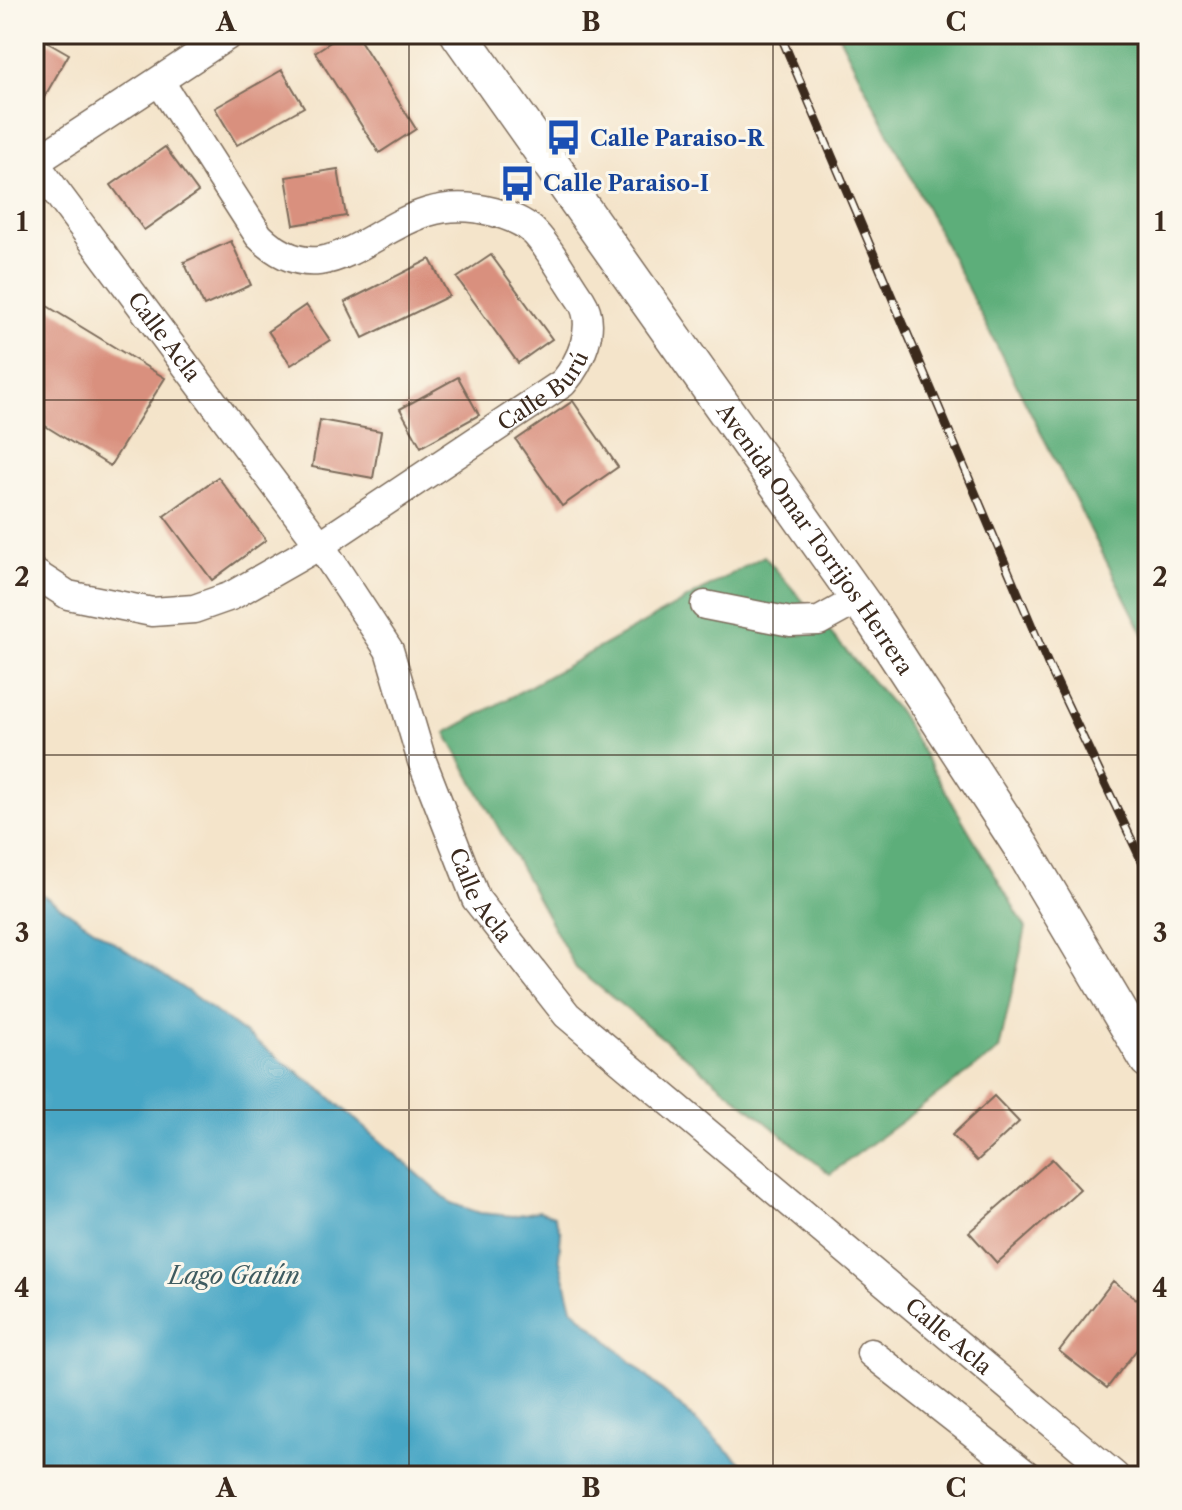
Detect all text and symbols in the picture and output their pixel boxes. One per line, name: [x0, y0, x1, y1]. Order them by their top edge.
text: A: [215, 6, 237, 38]
text: B: [581, 6, 601, 38]
text: C: [946, 6, 966, 38]
bus stop icon: Calle Paraiso-R: [545, 119, 583, 157]
place label: Calle Paraiso-R: [590, 125, 765, 152]
bus stop icon: Calle Paraiso-I: [498, 164, 536, 202]
place label: Calle Paraiso-I: [543, 170, 709, 197]
text: 1: [16, 206, 28, 238]
text: 1: [1154, 206, 1166, 238]
street label: Calle Acla: [122, 287, 207, 387]
street label: Calle Burú: [492, 347, 594, 436]
street label: Avenida Omar Torrijos Herrera: [711, 397, 919, 680]
text: 2: [14, 561, 30, 593]
text: 2: [1152, 561, 1168, 593]
street label: Calle Acla: [444, 844, 518, 948]
text: 3: [15, 917, 29, 949]
text: 3: [1153, 917, 1167, 949]
water label: Lago Gatún: [166, 1261, 300, 1290]
text: 4: [14, 1272, 30, 1304]
text: 4: [1152, 1272, 1168, 1304]
street label: Calle Acla: [900, 1292, 998, 1380]
text: A: [215, 1472, 237, 1504]
text: B: [581, 1472, 601, 1504]
text: C: [946, 1472, 966, 1504]

